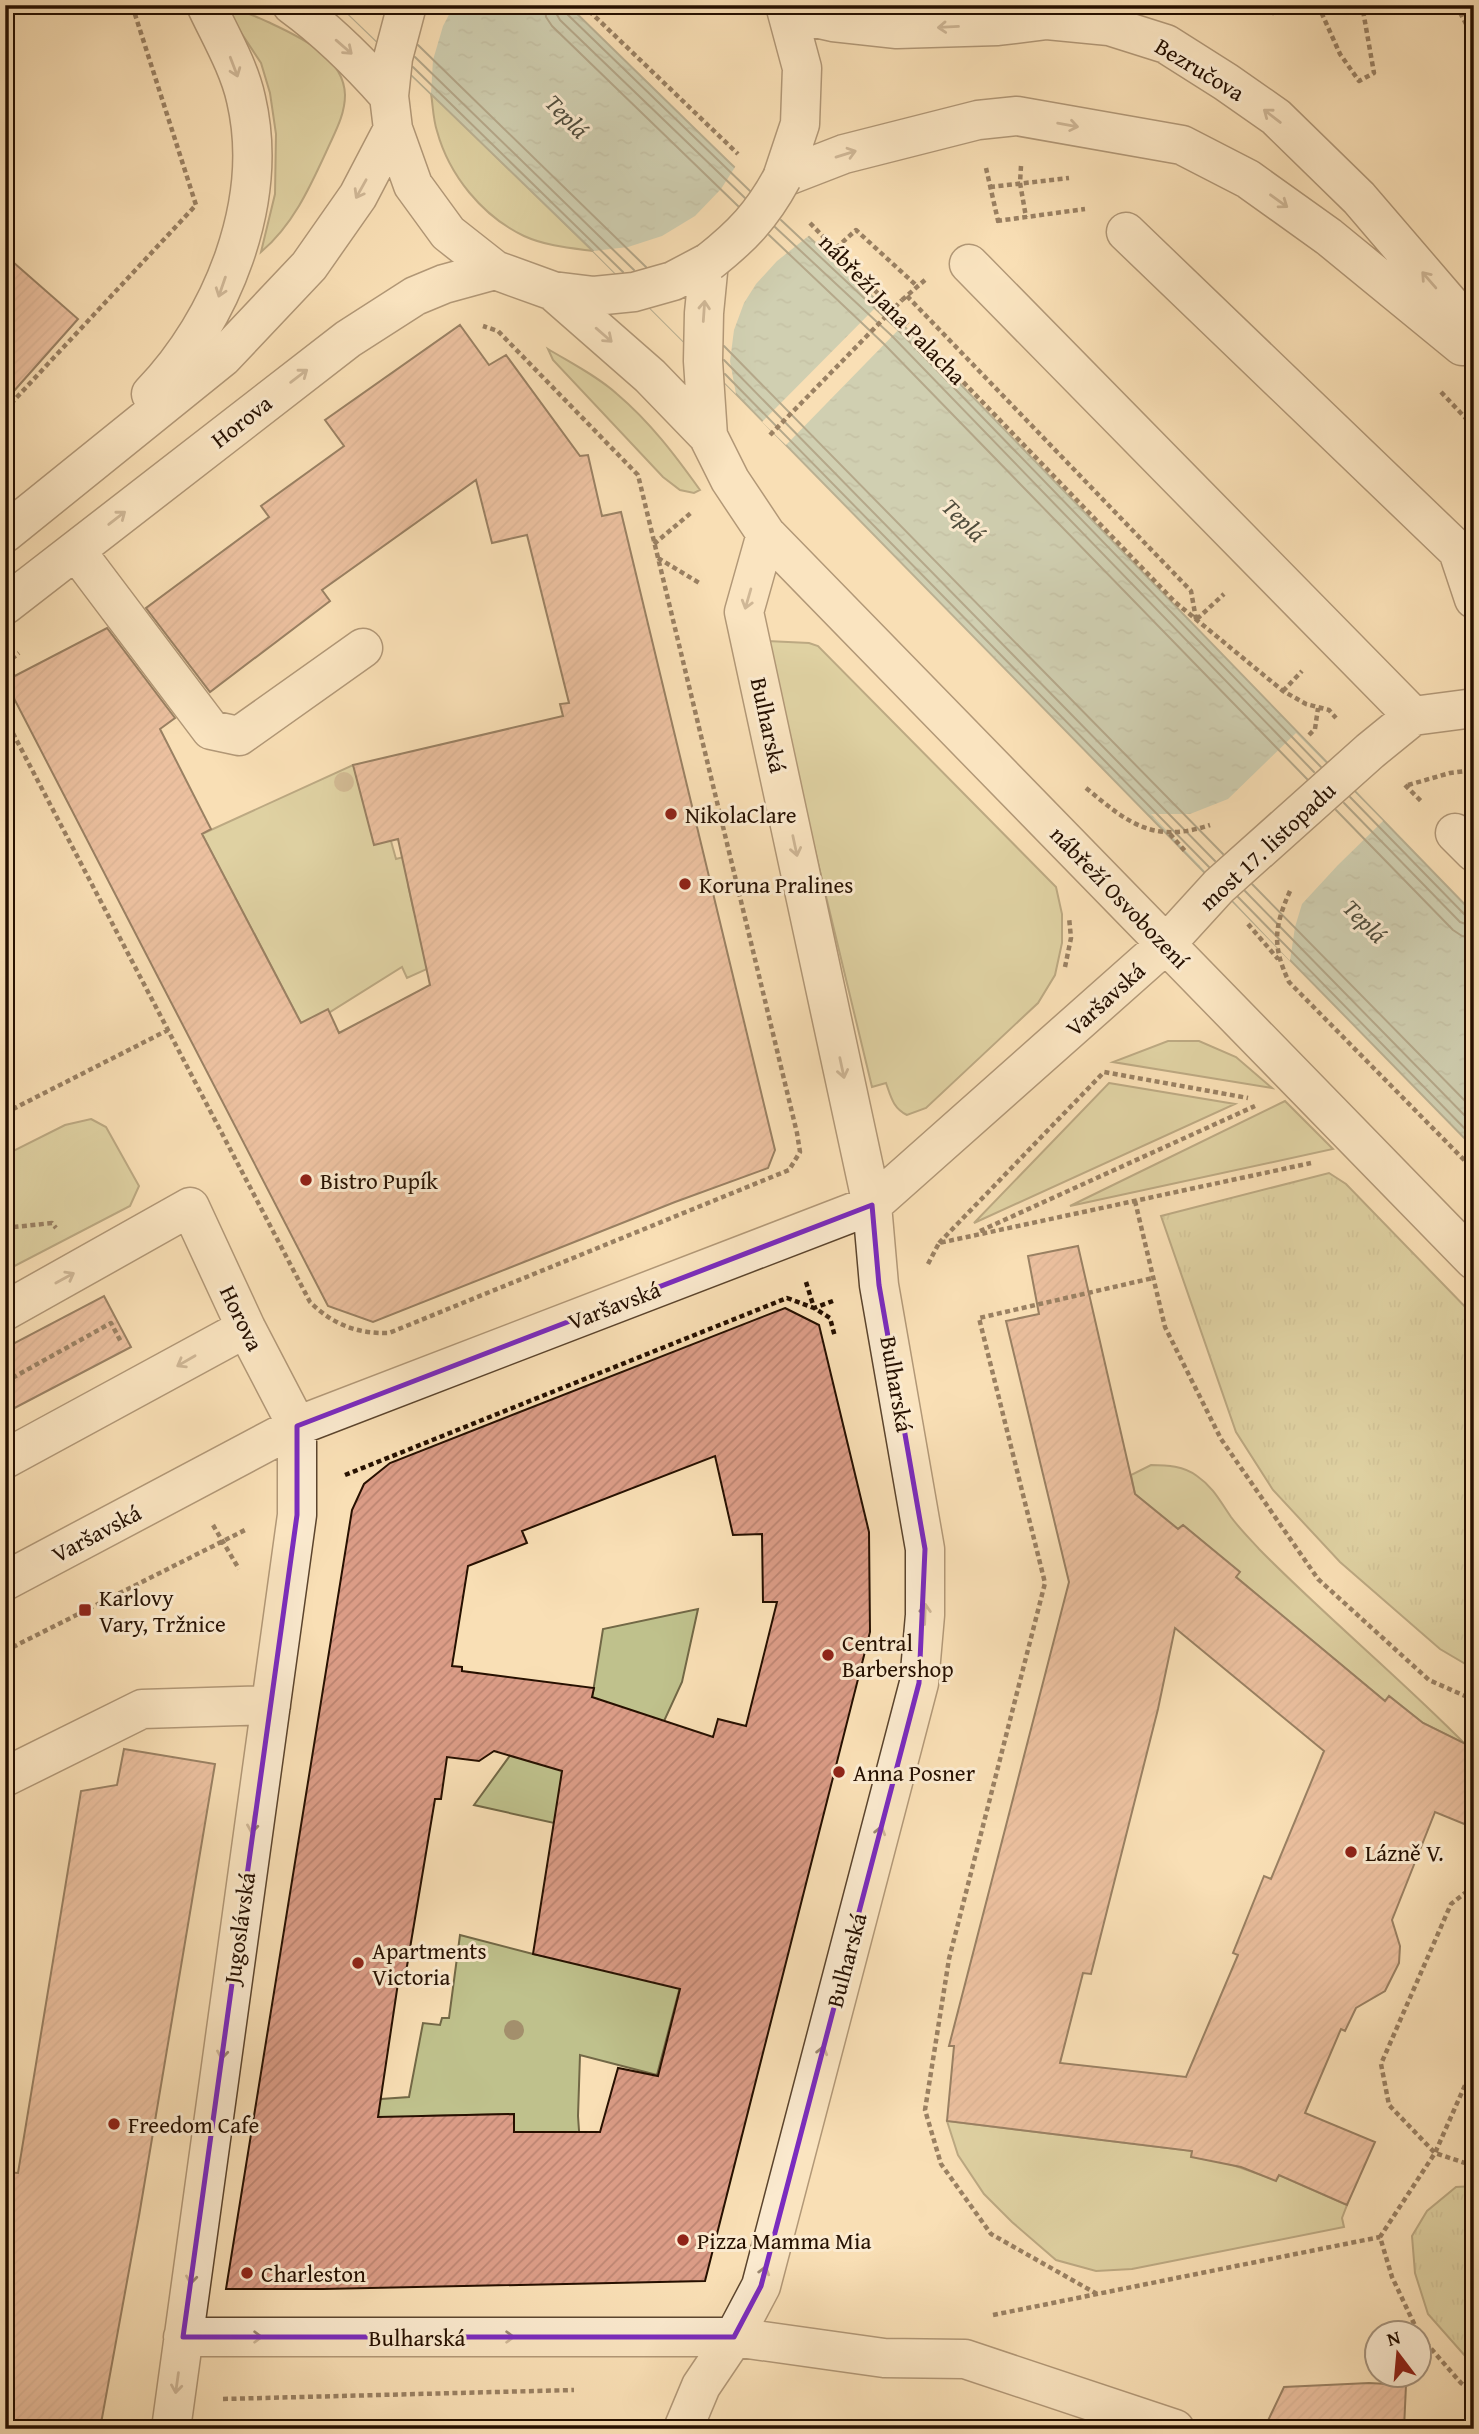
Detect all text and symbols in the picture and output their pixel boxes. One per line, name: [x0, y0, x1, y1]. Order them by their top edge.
one-way arrow: [936, 20, 959, 33]
street label: Bezručova: [1149, 29, 1251, 109]
one-way arrow: [335, 39, 353, 55]
one-way arrow: [229, 56, 242, 78]
water label: Teplá: [537, 86, 597, 146]
one-way arrow: [1264, 108, 1282, 123]
one-way arrow: [1057, 119, 1079, 132]
one-way arrow: [835, 147, 857, 160]
one-way arrow: [354, 178, 367, 199]
one-way arrow: [1269, 194, 1288, 208]
street label: nábřeží Jana Palacha: [812, 226, 974, 392]
one-way arrow: [1421, 271, 1437, 289]
one-way arrow: [215, 276, 227, 298]
one-way arrow: [698, 301, 711, 323]
one-way arrow: [595, 327, 613, 343]
one-way arrow: [289, 369, 308, 383]
street label: Horova: [204, 387, 279, 455]
water label: Teplá: [934, 490, 994, 550]
one-way arrow: [107, 510, 125, 526]
one-way arrow: [741, 588, 754, 610]
street label: Bulharská: [743, 674, 795, 776]
street label: most 17. listopadu: [1192, 774, 1343, 918]
place label: NikolaClare: [685, 798, 797, 831]
marker: NikolaClare: [663, 806, 679, 822]
street label: nábřeží Osvobození: [1043, 818, 1197, 976]
one-way arrow: [788, 834, 802, 857]
place label: Koruna Pralines: [699, 868, 853, 901]
marker: Koruna Pralines: [677, 876, 693, 892]
water label: Teplá: [1335, 891, 1395, 951]
street label: Varšavská: [1058, 954, 1152, 1044]
one-way arrow: [836, 1056, 850, 1079]
place label: Bistro Pupík: [320, 1164, 438, 1197]
marker: Bistro Pupík: [298, 1172, 314, 1188]
one-way arrow: [54, 1271, 74, 1285]
street label: Varšavská: [563, 1272, 665, 1338]
street label: Horova: [212, 1280, 272, 1356]
street label: Bulharská: [872, 1333, 922, 1435]
one-way arrow: [176, 1354, 196, 1368]
street label: Varšavská: [45, 1496, 147, 1570]
place label: Karlovy Vary, Tržnice: [99, 1581, 226, 1640]
marker: Karlovy Vary, Tržnice: [77, 1602, 93, 1618]
one-way arrow: [918, 1602, 931, 1625]
place label: Central Barbershop: [842, 1626, 954, 1685]
marker: Central Barbershop: [820, 1647, 836, 1663]
place label: Anna Posner: [853, 1756, 976, 1789]
marker: Anna Posner: [831, 1764, 847, 1780]
one-way arrow: [247, 1811, 260, 1834]
one-way arrow: [873, 1825, 886, 1848]
place label: Lázně V.: [1365, 1836, 1444, 1869]
marker: Lázně V.: [1343, 1844, 1359, 1860]
street label: Jugoslávská: [214, 1870, 263, 1989]
street label: Bulharská: [818, 1909, 875, 2011]
place label: Apartments Victoria: [372, 1934, 487, 1993]
marker: Apartments Victoria: [350, 1955, 366, 1971]
one-way arrow: [216, 2037, 229, 2060]
one-way arrow: [815, 2045, 828, 2068]
place label: Freedom Cafe: [128, 2108, 259, 2141]
marker: Freedom Cafe: [106, 2116, 122, 2132]
place label: Pizza Mamma Mia: [697, 2224, 871, 2257]
marker: Pizza Mamma Mia: [675, 2232, 691, 2248]
place label: Charleston: [261, 2257, 366, 2290]
one-way arrow: [185, 2262, 198, 2285]
marker: Charleston: [239, 2265, 255, 2281]
one-way arrow: [757, 2265, 770, 2287]
north arrow: [1364, 2318, 1434, 2388]
street label: Bulharská: [369, 2321, 466, 2354]
text: N: [1383, 2322, 1404, 2353]
one-way arrow: [240, 2330, 263, 2344]
one-way arrow: [492, 2330, 515, 2344]
one-way arrow: [171, 2371, 184, 2394]

